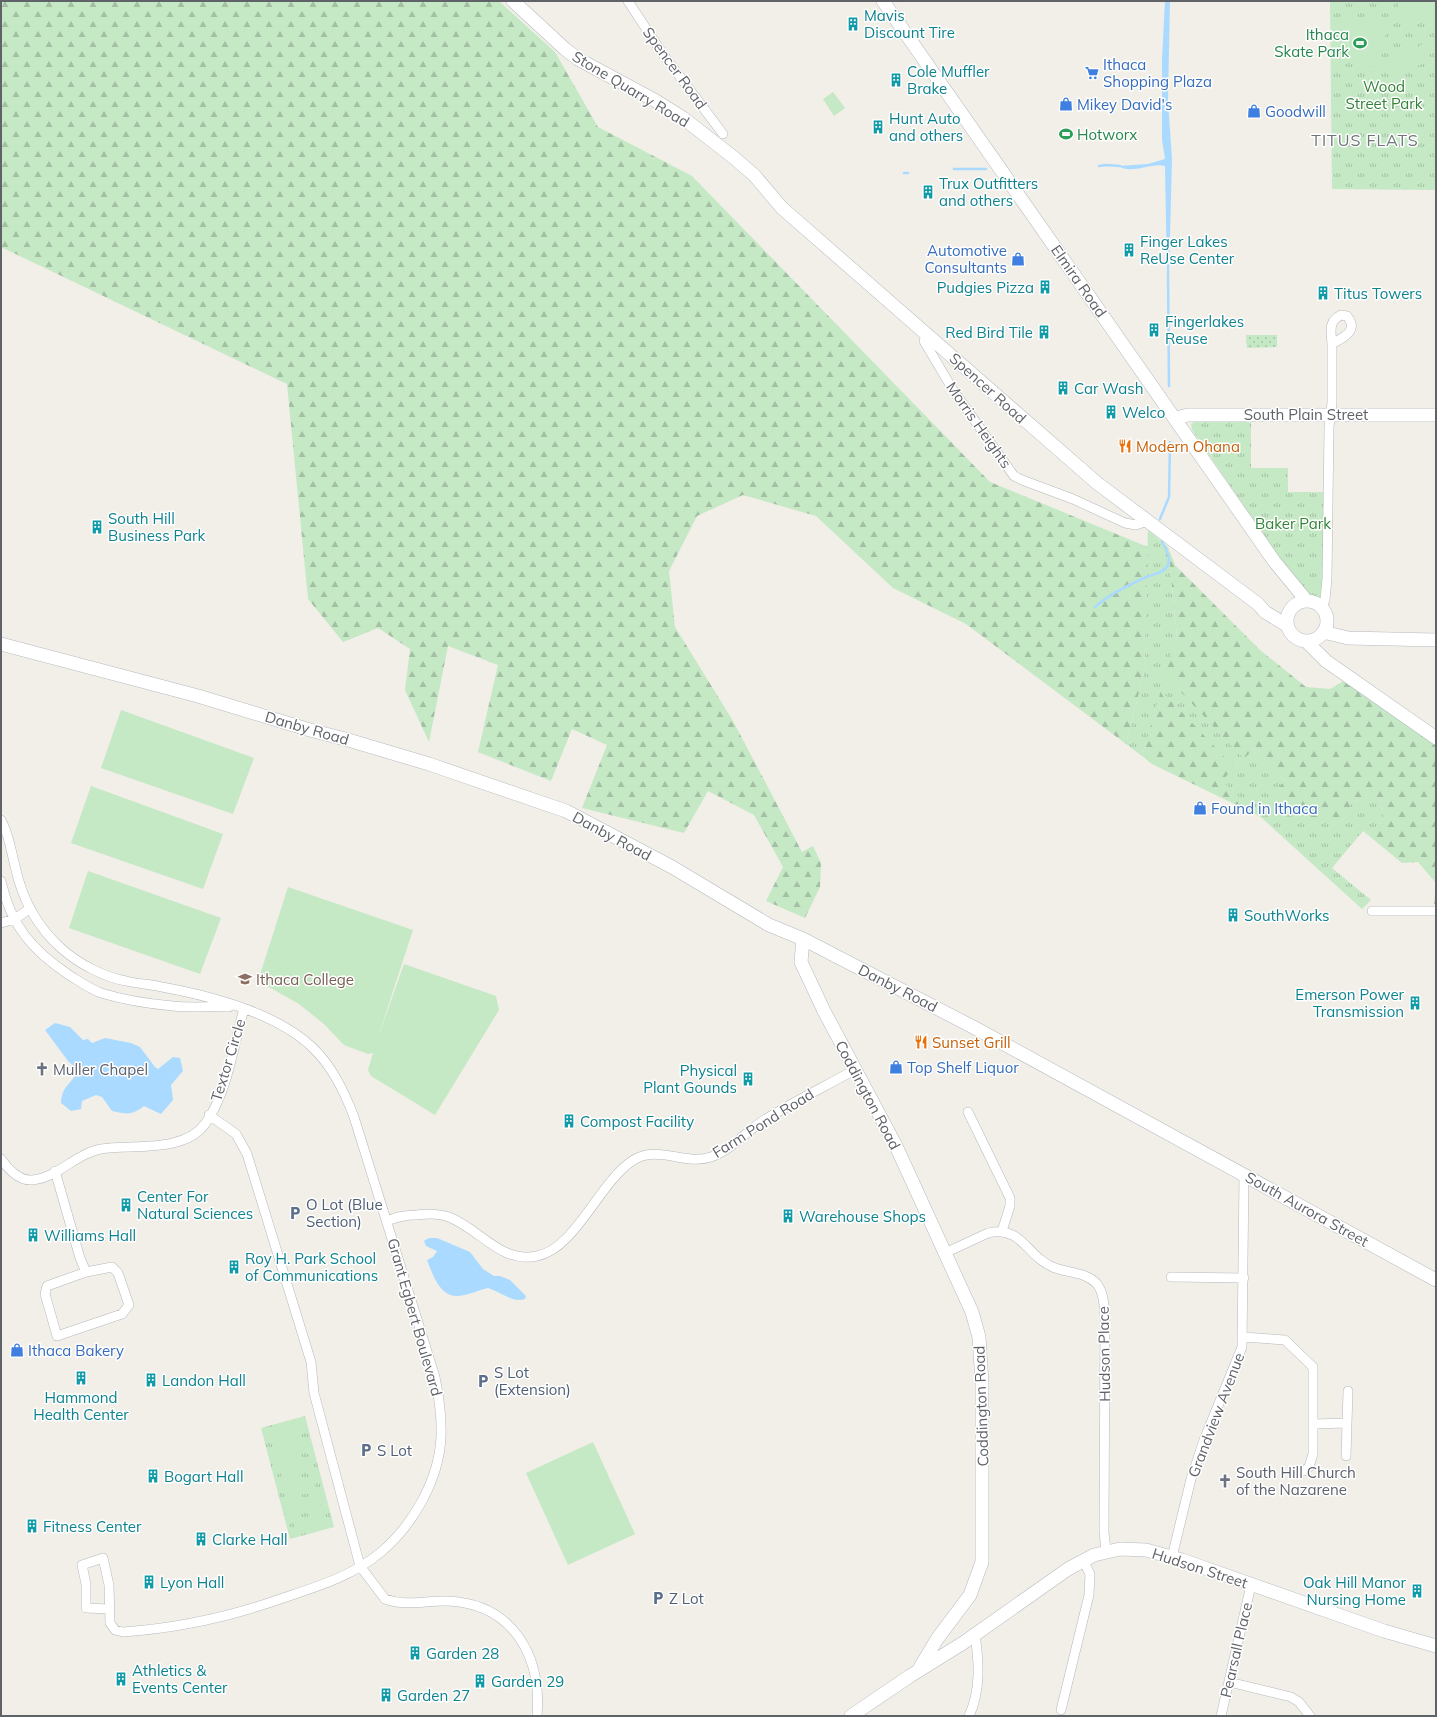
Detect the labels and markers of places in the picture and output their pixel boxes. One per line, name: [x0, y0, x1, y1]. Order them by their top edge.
place label: Mavis Discount Tire: [864, 6, 955, 42]
building icon: Mavis Discount Tire: [845, 16, 861, 32]
place label: Ithaca Skate Park: [1274, 25, 1349, 61]
sports icon: Ithaca Skate Park: [1352, 35, 1368, 51]
place label: Ithaca Shopping Plaza: [1103, 55, 1212, 91]
place label: Cole Muffler Brake: [907, 62, 990, 98]
supermarket icon: Ithaca Shopping Plaza: [1084, 65, 1100, 81]
building icon: Cole Muffler Brake: [888, 72, 904, 88]
place label: Mikey David's: [1077, 95, 1172, 114]
shop icon: Mikey David's: [1058, 96, 1074, 112]
place label: Goodwill: [1265, 102, 1326, 121]
shop icon: Goodwill: [1246, 103, 1262, 119]
place label: Hunt Auto and others: [889, 109, 963, 145]
building icon: Hunt Auto and others: [870, 119, 886, 135]
place label: Hotworx: [1077, 125, 1137, 144]
sports icon: Hotworx: [1058, 126, 1074, 142]
place label: Trux Outfitters and others: [939, 174, 1038, 210]
building icon: Trux Outfitters and others: [920, 184, 936, 200]
place label: Finger Lakes ReUse Center: [1140, 232, 1235, 268]
place label: Automotive Consultants: [925, 241, 1007, 277]
building icon: Finger Lakes ReUse Center: [1121, 242, 1137, 258]
shop icon: Automotive Consultants: [1010, 251, 1026, 267]
place label: Pudgies Pizza: [937, 278, 1034, 297]
building icon: Pudgies Pizza: [1037, 279, 1053, 295]
place label: Titus Towers: [1334, 284, 1422, 303]
building icon: Titus Towers: [1315, 285, 1331, 301]
place label: Fingerlakes Reuse: [1165, 312, 1244, 348]
building icon: Fingerlakes Reuse: [1146, 322, 1162, 338]
place label: Red Bird Tile: [945, 323, 1033, 342]
building icon: Red Bird Tile: [1036, 324, 1052, 340]
place label: Car Wash: [1074, 379, 1143, 398]
building icon: Car Wash: [1055, 380, 1071, 396]
place label: Welco: [1122, 403, 1165, 422]
building icon: Welco: [1103, 404, 1119, 420]
place label: Modern Ohana: [1136, 437, 1240, 456]
restaurant icon: Modern Ohana: [1117, 438, 1133, 454]
place label: South Hill Business Park: [108, 509, 205, 545]
building icon: South Hill Business Park: [89, 519, 105, 535]
place label: Found in Ithaca: [1211, 799, 1318, 818]
shop icon: Found in Ithaca: [1192, 800, 1208, 816]
place label: SouthWorks: [1244, 906, 1329, 925]
building icon: SouthWorks: [1225, 907, 1241, 923]
place label: Ithaca College: [256, 970, 354, 989]
school or university icon: Ithaca College: [237, 971, 253, 987]
place label: Emerson Power Transmission: [1295, 985, 1405, 1021]
building icon: Emerson Power Transmission: [1407, 995, 1423, 1011]
place label: Sunset Grill: [932, 1033, 1011, 1052]
restaurant icon: Sunset Grill: [913, 1034, 929, 1050]
place label: Top Shelf Liquor: [907, 1058, 1019, 1077]
shop icon: Top Shelf Liquor: [888, 1059, 904, 1075]
place label: Muller Chapel: [53, 1060, 148, 1079]
church icon: Muller Chapel: [34, 1061, 50, 1077]
place label: Physical Plant Gounds: [643, 1061, 737, 1097]
building icon: Physical Plant Gounds: [740, 1071, 756, 1087]
place label: Compost Facility: [580, 1112, 694, 1131]
building icon: Compost Facility: [561, 1113, 577, 1129]
place label: Center For Natural Sciences: [137, 1187, 253, 1223]
place label: O Lot (Blue Section): [306, 1195, 383, 1231]
building icon: Center For Natural Sciences: [118, 1197, 134, 1213]
parking icon: O Lot (Blue Section): [287, 1205, 303, 1221]
place label: Warehouse Shops: [799, 1207, 926, 1226]
building icon: Warehouse Shops: [780, 1208, 796, 1224]
place label: Williams Hall: [44, 1226, 136, 1245]
building icon: Williams Hall: [25, 1227, 41, 1243]
place label: Roy H. Park School of Communications: [245, 1249, 378, 1285]
building icon: Roy H. Park School of Communications: [226, 1259, 242, 1275]
place label: Ithaca Bakery: [28, 1341, 124, 1360]
shop icon: Ithaca Bakery: [9, 1342, 25, 1358]
place label: S Lot (Extension): [494, 1363, 571, 1399]
building icon: Hammond Health Center: [73, 1370, 89, 1386]
place label: Landon Hall: [162, 1371, 246, 1390]
building icon: Landon Hall: [143, 1372, 159, 1388]
parking icon: S Lot (Extension): [475, 1373, 491, 1389]
place label: Hammond Health Center: [33, 1388, 129, 1424]
place label: S Lot: [377, 1441, 412, 1460]
parking icon: S Lot: [358, 1442, 374, 1458]
place label: South Hill Church of the Nazarene: [1236, 1463, 1356, 1499]
place label: Bogart Hall: [164, 1467, 243, 1486]
building icon: Bogart Hall: [145, 1468, 161, 1484]
church icon: South Hill Church of the Nazarene: [1217, 1473, 1233, 1489]
place label: Fitness Center: [43, 1517, 142, 1536]
building icon: Fitness Center: [24, 1518, 40, 1534]
place label: Clarke Hall: [212, 1530, 288, 1549]
building icon: Clarke Hall: [193, 1531, 209, 1547]
place label: Lyon Hall: [160, 1573, 224, 1592]
place label: Oak Hill Manor Nursing Home: [1303, 1573, 1407, 1609]
building icon: Lyon Hall: [141, 1574, 157, 1590]
building icon: Oak Hill Manor Nursing Home: [1409, 1583, 1425, 1599]
place label: Z Lot: [669, 1589, 704, 1608]
parking icon: Z Lot: [650, 1590, 666, 1606]
place label: Garden 28: [426, 1644, 499, 1663]
building icon: Garden 28: [407, 1645, 423, 1661]
place label: Athletics & Events Center: [132, 1661, 228, 1697]
building icon: Athletics & Events Center: [113, 1671, 129, 1687]
place label: Garden 29: [491, 1672, 564, 1691]
building icon: Garden 29: [472, 1673, 488, 1689]
place label: Garden 27: [397, 1686, 470, 1705]
building icon: Garden 27: [378, 1687, 394, 1703]

